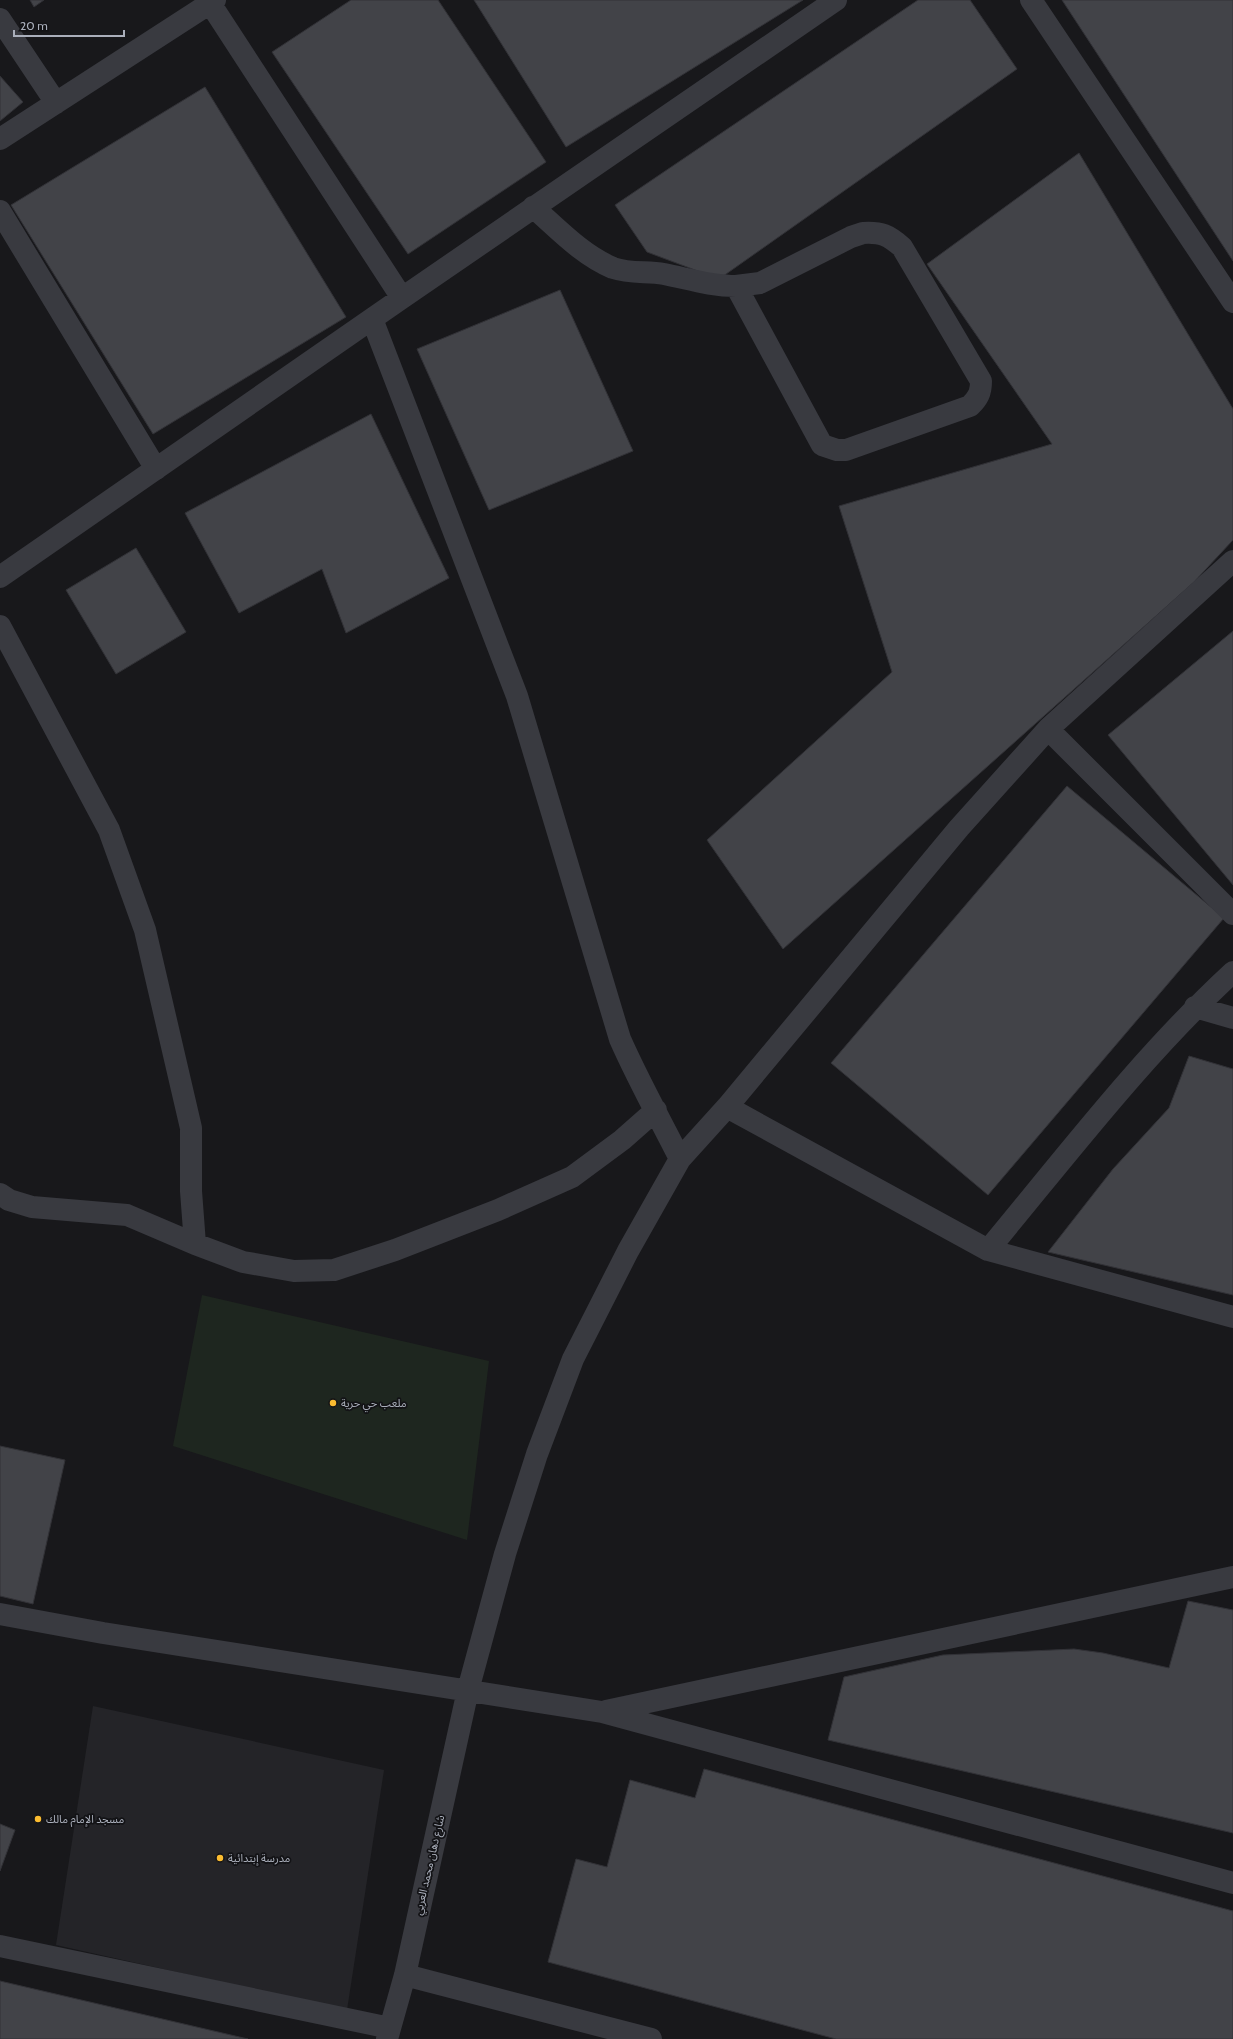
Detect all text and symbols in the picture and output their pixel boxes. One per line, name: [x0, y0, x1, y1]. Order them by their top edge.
scale bar: [14, 12, 124, 38]
text: 20 m: [20, 18, 48, 33]
place label: ملعب حي حرية: [341, 1396, 407, 1413]
marker: ملعب حي حرية: [328, 1398, 338, 1408]
place label: مسجد الإمام مالك: [46, 1812, 124, 1827]
street label: شارع دهان محمد العربي: [411, 1813, 450, 1917]
marker: مسجد الإمام مالك: [33, 1814, 43, 1824]
place label: مدرسة إبتدائية: [228, 1851, 291, 1866]
marker: مدرسة إبتدائية: [215, 1853, 225, 1863]

